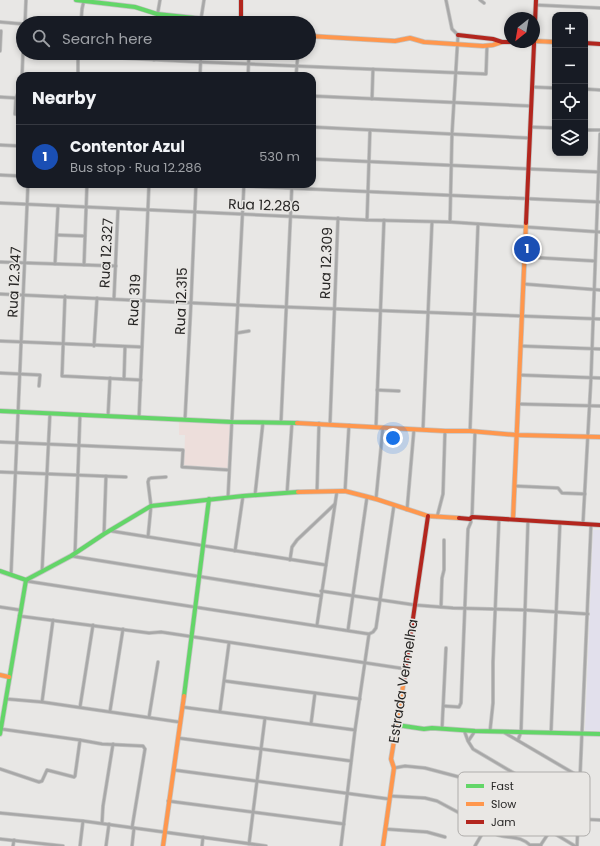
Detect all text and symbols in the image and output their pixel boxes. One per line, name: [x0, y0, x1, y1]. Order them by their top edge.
north arrow: [504, 12, 540, 48]
map controls: [552, 12, 588, 156]
button: +: [552, 12, 588, 48]
search box: [16, 16, 316, 60]
icon: search: [30, 27, 52, 49]
text: Search here: [62, 28, 152, 49]
button: −: [552, 48, 588, 84]
button: locate: [552, 84, 588, 120]
text: Nearby: [32, 86, 96, 110]
button: layers: [552, 120, 588, 156]
text: Contentor Azul: [70, 136, 185, 157]
text: 1: [43, 147, 47, 166]
text: 530 m: [259, 147, 300, 166]
text: Bus stop · Rua 12.286: [70, 158, 202, 177]
street label: Rua 12.286: [228, 194, 300, 216]
street label: Rua 12.327: [94, 217, 118, 289]
street label: Rua 12.309: [315, 227, 337, 299]
pin: 1: [514, 234, 540, 264]
street label: Rua 12.347: [2, 246, 26, 318]
street label: Rua 12.315: [170, 267, 192, 335]
street label: Rua 319: [123, 273, 145, 327]
your location: [383, 428, 403, 448]
street label: Estrada Vermelha: [383, 618, 423, 744]
legend: [458, 772, 590, 836]
text: Fast: [491, 778, 514, 794]
text: Slow: [491, 796, 516, 812]
text: Jam: [491, 814, 516, 830]

